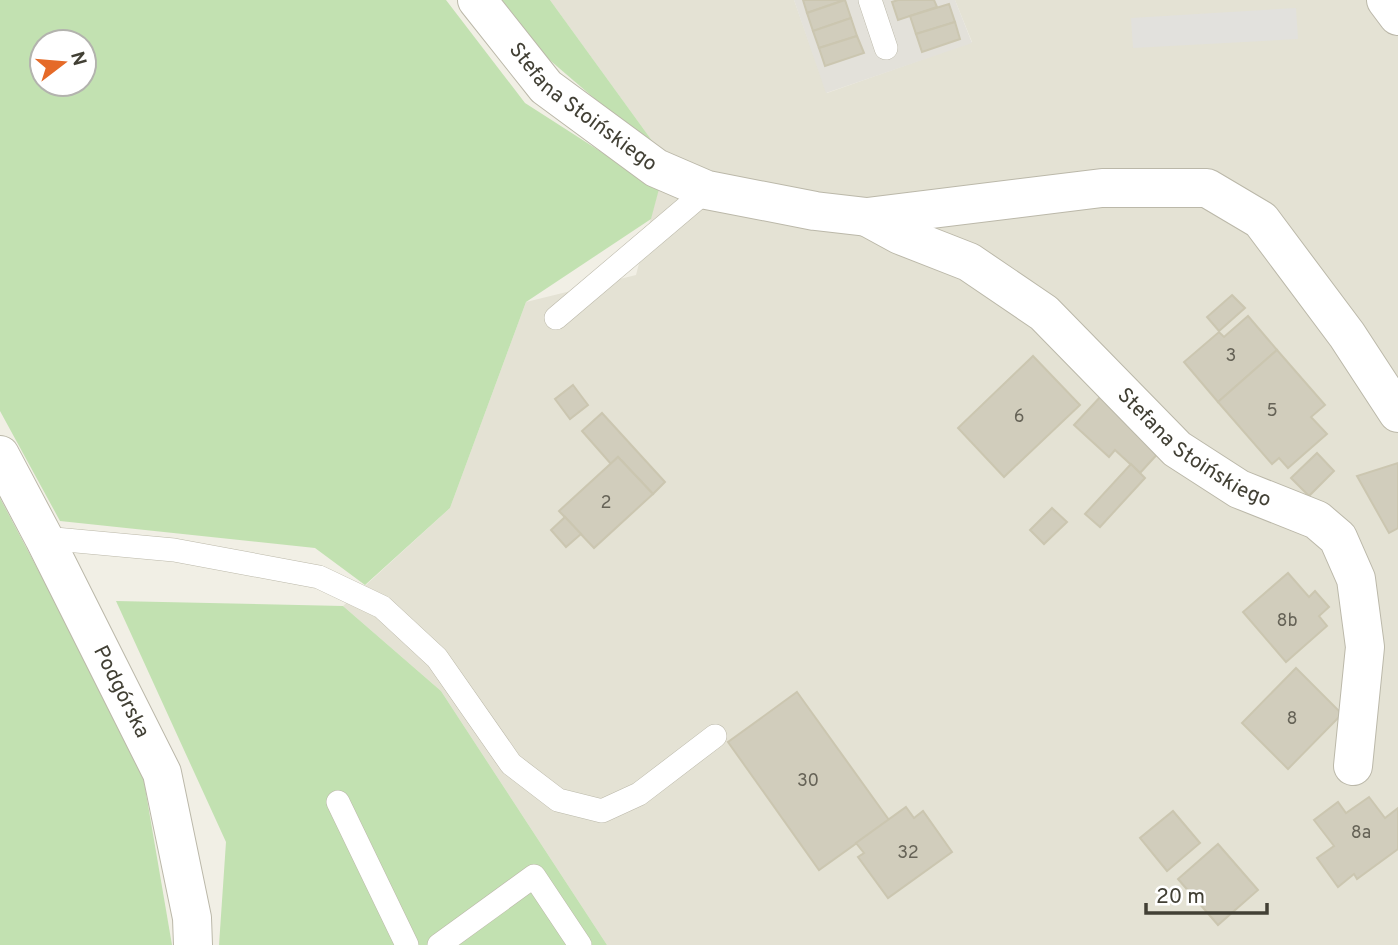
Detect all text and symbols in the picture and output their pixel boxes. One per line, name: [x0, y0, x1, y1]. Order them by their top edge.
north arrow: [28, 28, 98, 98]
street label: Stefana Stoińskiego: [503, 37, 663, 178]
text: N: [64, 49, 91, 69]
house number: 3: [1226, 345, 1236, 368]
street label: Stefana Stoińskiego: [1111, 382, 1275, 514]
house number: 5: [1266, 400, 1278, 423]
house number: 6: [1014, 406, 1024, 429]
house number: 2: [600, 492, 612, 515]
house number: 8b: [1276, 610, 1298, 633]
street label: Podgórska: [87, 641, 156, 743]
house number: 8: [1287, 708, 1298, 731]
house number: 30: [797, 770, 819, 793]
house number: 8a: [1351, 822, 1371, 845]
house number: 32: [897, 842, 919, 865]
scale bar: [1146, 872, 1267, 916]
text: 20 m: [1156, 884, 1205, 911]

